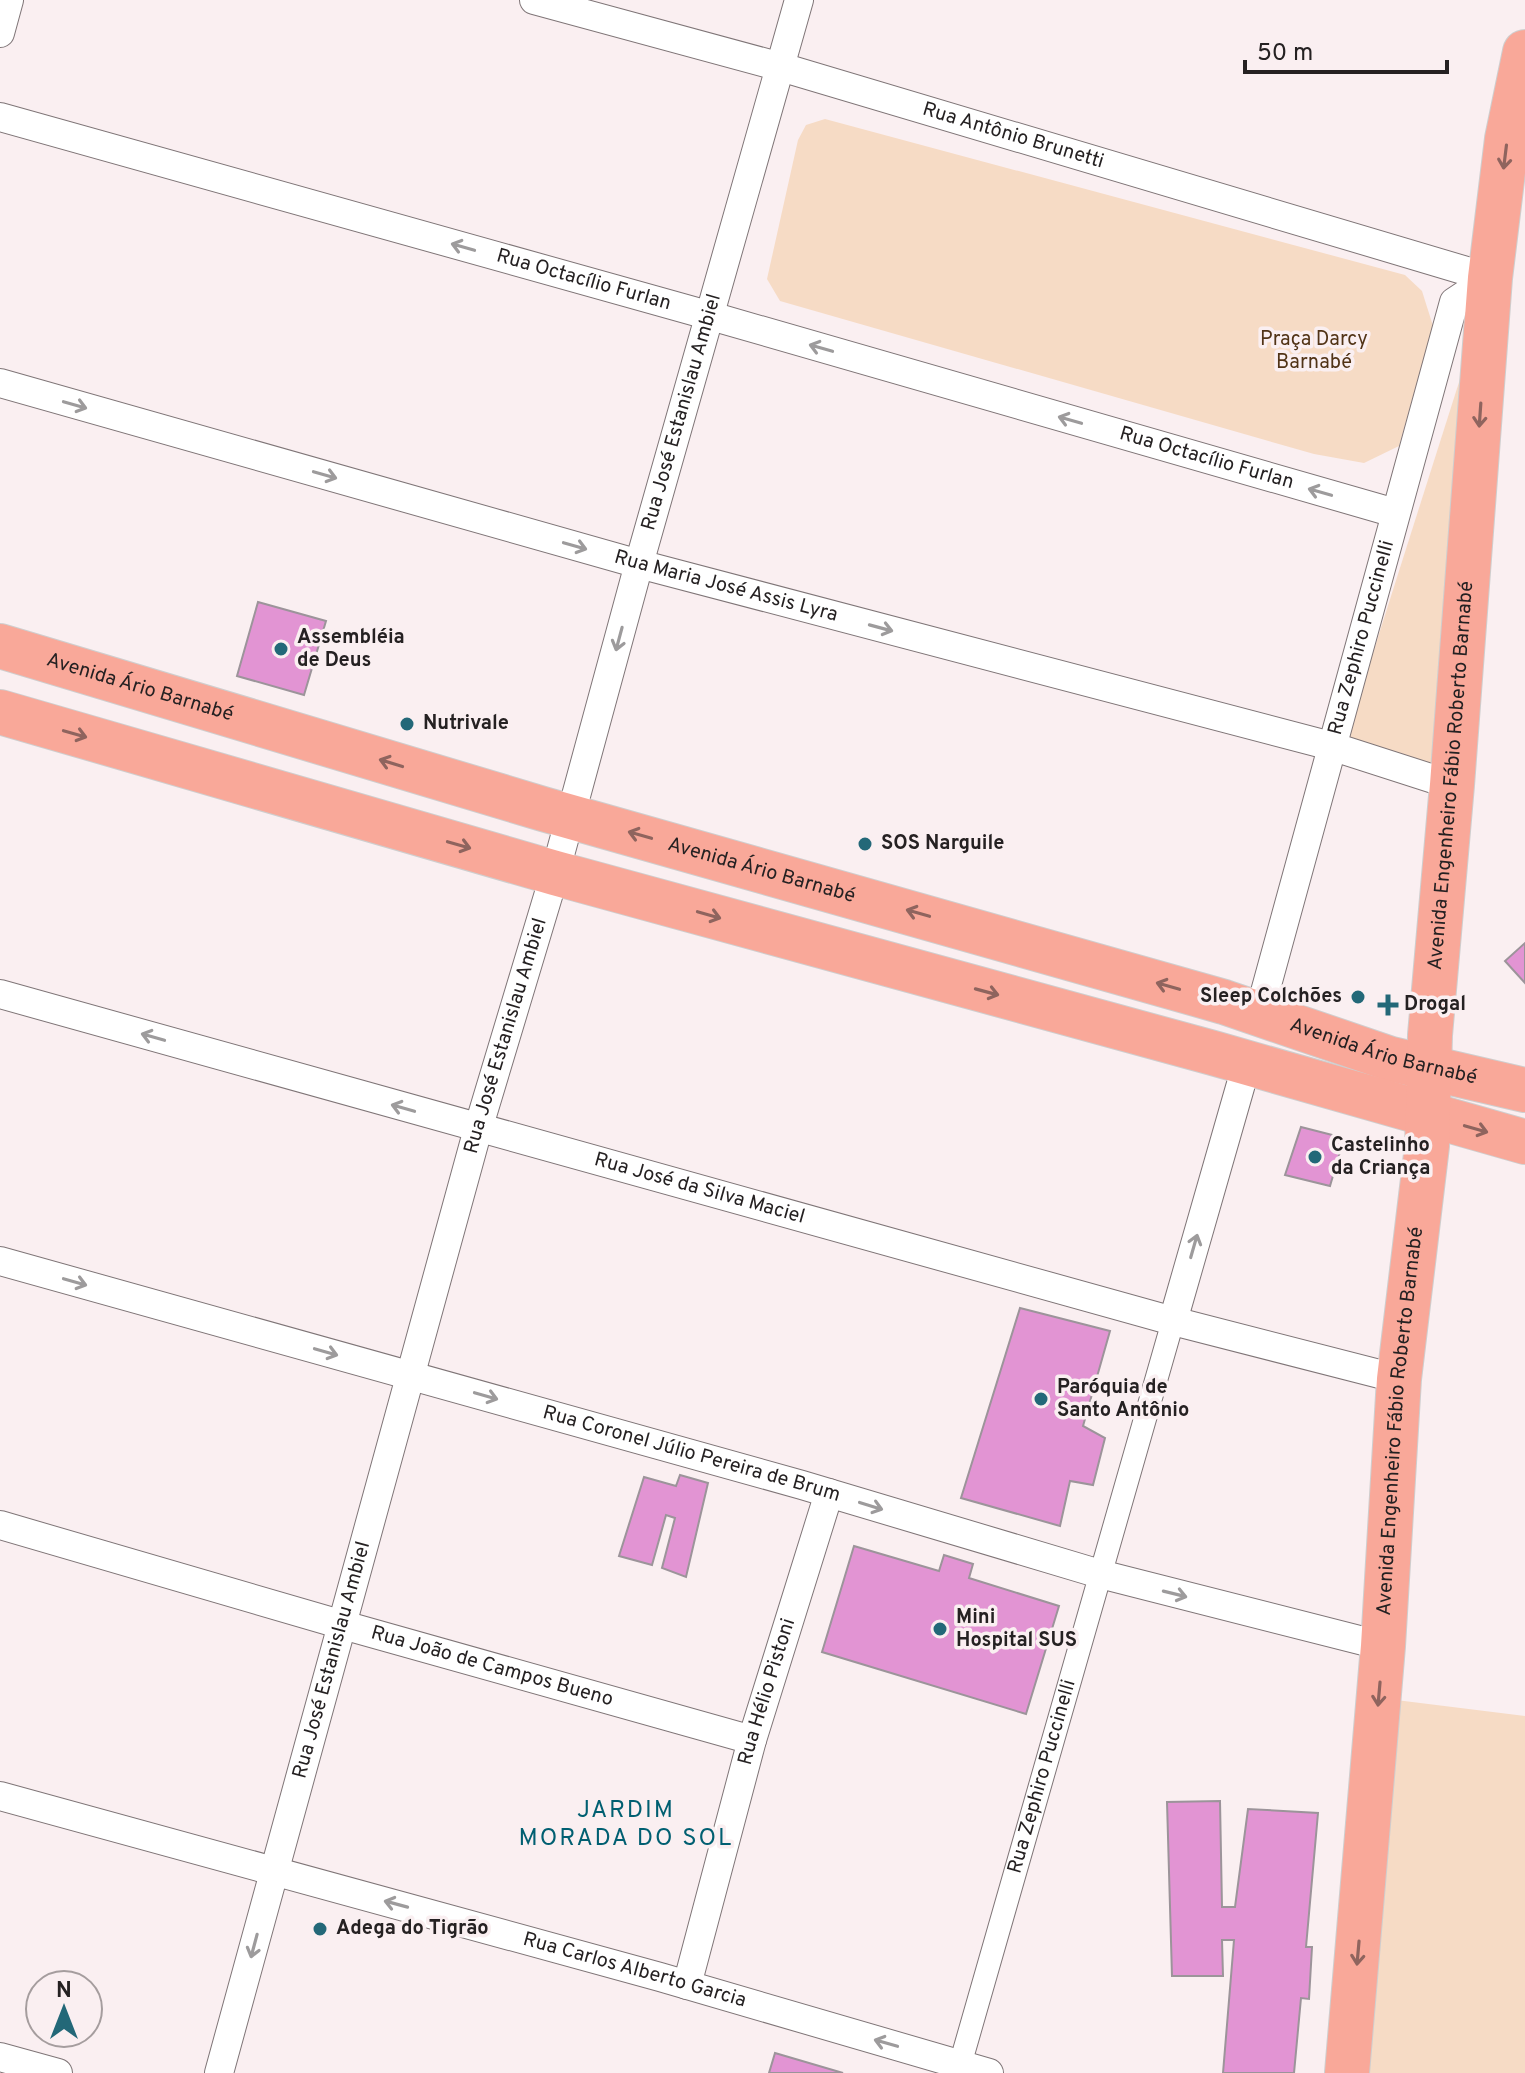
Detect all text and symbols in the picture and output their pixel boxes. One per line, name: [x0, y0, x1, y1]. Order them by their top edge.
scale bar: [1245, 24, 1447, 74]
text: 50 m: [1257, 39, 1313, 69]
street label: Rua Antônio Brunetti: [919, 97, 1107, 175]
one-way arrow: [1497, 143, 1512, 169]
one-way arrow: [450, 238, 476, 253]
street label: Rua Octacílio Furlan: [493, 244, 674, 317]
street label: Rua José Estanislau Ambiel: [636, 291, 728, 534]
park label: Praça Darcy Barnabé: [1260, 327, 1368, 376]
one-way arrow: [808, 340, 834, 355]
one-way arrow: [62, 398, 88, 413]
one-way arrow: [1472, 401, 1487, 428]
one-way arrow: [1058, 411, 1084, 426]
street label: Rua Octacílio Furlan: [1116, 421, 1297, 496]
one-way arrow: [312, 469, 338, 484]
one-way arrow: [1308, 483, 1334, 498]
street label: Rua Zephiro Puccinelli: [1323, 538, 1401, 738]
one-way arrow: [562, 539, 588, 554]
street label: Rua Maria José Assis Lyra: [611, 545, 841, 629]
street label: Avenida Engenheiro Fábio Roberto Barnabé: [1423, 580, 1480, 971]
one-way arrow: [867, 621, 893, 636]
place label: Assembléia de Deus: [297, 625, 405, 674]
one-way arrow: [610, 626, 625, 652]
marker: Assembléia de Deus: [272, 640, 290, 658]
street label: Avenida Ário Barnabé: [43, 648, 236, 728]
place label: Nutrivale: [423, 711, 509, 737]
marker: Nutrivale: [398, 715, 416, 733]
one-way arrow: [61, 727, 87, 742]
one-way arrow: [378, 755, 404, 770]
one-way arrow: [628, 827, 654, 842]
place label: SOS Narguile: [881, 831, 1004, 857]
street label: Avenida Ário Barnabé: [665, 832, 858, 910]
marker: SOS Narguile: [856, 835, 874, 853]
one-way arrow: [446, 838, 472, 853]
one-way arrow: [905, 905, 931, 920]
one-way arrow: [696, 909, 722, 924]
street label: Rua José Estanislau Ambiel: [459, 915, 554, 1157]
one-way arrow: [1155, 978, 1181, 993]
place label: Sleep Colchões: [1200, 984, 1342, 1010]
one-way arrow: [973, 986, 999, 1001]
marker: Sleep Colchões: [1349, 988, 1367, 1006]
place label: Drogal: [1404, 992, 1466, 1018]
marker: Drogal: [1379, 996, 1397, 1014]
street label: Avenida Ário Barnabé: [1286, 1012, 1479, 1091]
one-way arrow: [141, 1029, 167, 1044]
one-way arrow: [391, 1099, 417, 1114]
one-way arrow: [1463, 1123, 1488, 1137]
place label: Castelinho da Criança: [1331, 1133, 1430, 1182]
street label: Rua José da Silva Maciel: [591, 1147, 808, 1231]
marker: Castelinho da Criança: [1306, 1148, 1324, 1166]
street label: Avenida Engenheiro Fábio Roberto Barnabé: [1372, 1225, 1430, 1616]
one-way arrow: [1188, 1233, 1203, 1259]
one-way arrow: [62, 1275, 88, 1290]
one-way arrow: [312, 1345, 338, 1360]
place label: Paróquia de Santo Antônio: [1057, 1375, 1189, 1424]
one-way arrow: [473, 1390, 499, 1405]
marker: Paróquia de Santo Antônio: [1032, 1390, 1050, 1408]
street label: Rua Coronel Júlio Pereira de Brum: [540, 1400, 843, 1509]
one-way arrow: [858, 1500, 883, 1514]
street label: Rua José Estanislau Ambiel: [287, 1539, 377, 1782]
one-way arrow: [1162, 1587, 1188, 1602]
place label: Mini Hospital SUS: [956, 1605, 1077, 1654]
street label: Rua Hélio Pistoni: [733, 1615, 802, 1768]
street label: Rua João de Campos Bueno: [368, 1620, 616, 1713]
marker: Mini Hospital SUS: [931, 1620, 949, 1638]
street label: Rua Zephiro Puccinelli: [1002, 1677, 1083, 1877]
one-way arrow: [1371, 1680, 1386, 1707]
district label: JARDIM MORADA DO SOL: [519, 1796, 733, 1854]
one-way arrow: [384, 1896, 410, 1911]
place label: Adega do Tigrão: [336, 1916, 489, 1942]
marker: Adega do Tigrão: [311, 1920, 329, 1938]
street label: Rua Carlos Alberto Garcia: [520, 1927, 749, 2014]
one-way arrow: [246, 1933, 261, 1959]
one-way arrow: [1350, 1939, 1365, 1966]
north arrow: [24, 1969, 104, 2049]
text: N: [56, 1978, 72, 2005]
one-way arrow: [873, 2035, 899, 2050]

